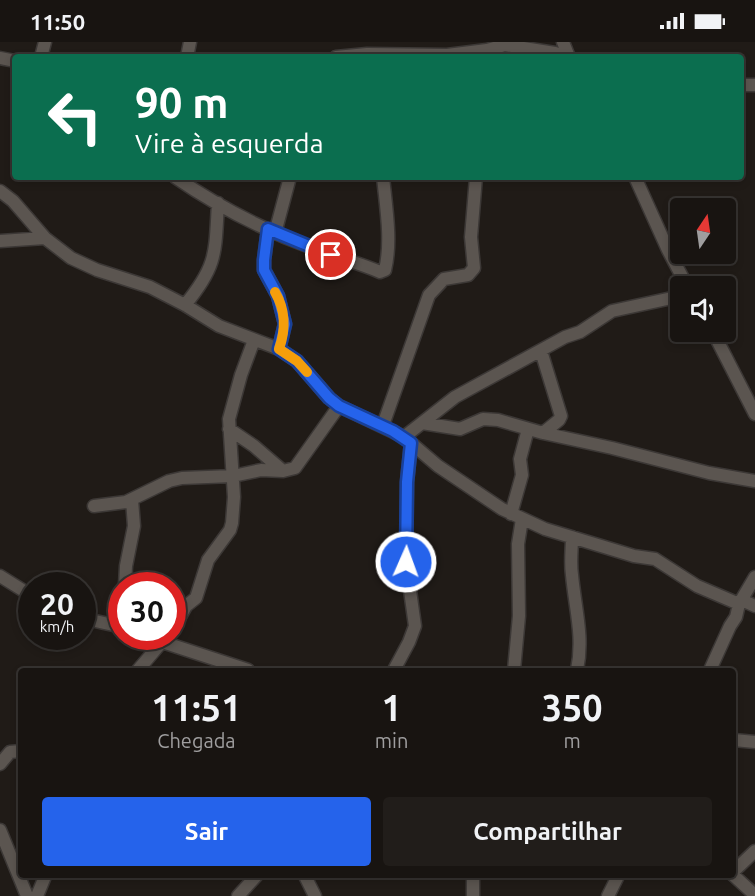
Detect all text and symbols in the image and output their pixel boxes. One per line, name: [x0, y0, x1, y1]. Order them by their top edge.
text: 11:50: [30, 9, 85, 34]
icon: left: [36, 78, 114, 156]
text: 90 m: [135, 79, 229, 126]
text: Vire à esquerda: [135, 128, 324, 158]
north arrow: [670, 198, 736, 264]
map controls: [670, 198, 736, 342]
pin: [305, 229, 356, 280]
icon: arrive: [314, 238, 347, 271]
button: sound: [670, 276, 736, 342]
position arrow: [374, 530, 438, 594]
speed limit sign: 30: [108, 572, 186, 650]
text: 20: [40, 587, 74, 621]
text: km/h: [40, 618, 74, 635]
text: 11:51: [151, 687, 241, 728]
text: 1: [381, 687, 402, 728]
text: 350: [542, 687, 603, 728]
text: Chegada: [157, 729, 236, 752]
text: min: [375, 729, 408, 752]
text: m: [564, 729, 581, 752]
button: Sair: [42, 797, 371, 866]
button: Compartilhar: [383, 797, 712, 866]

